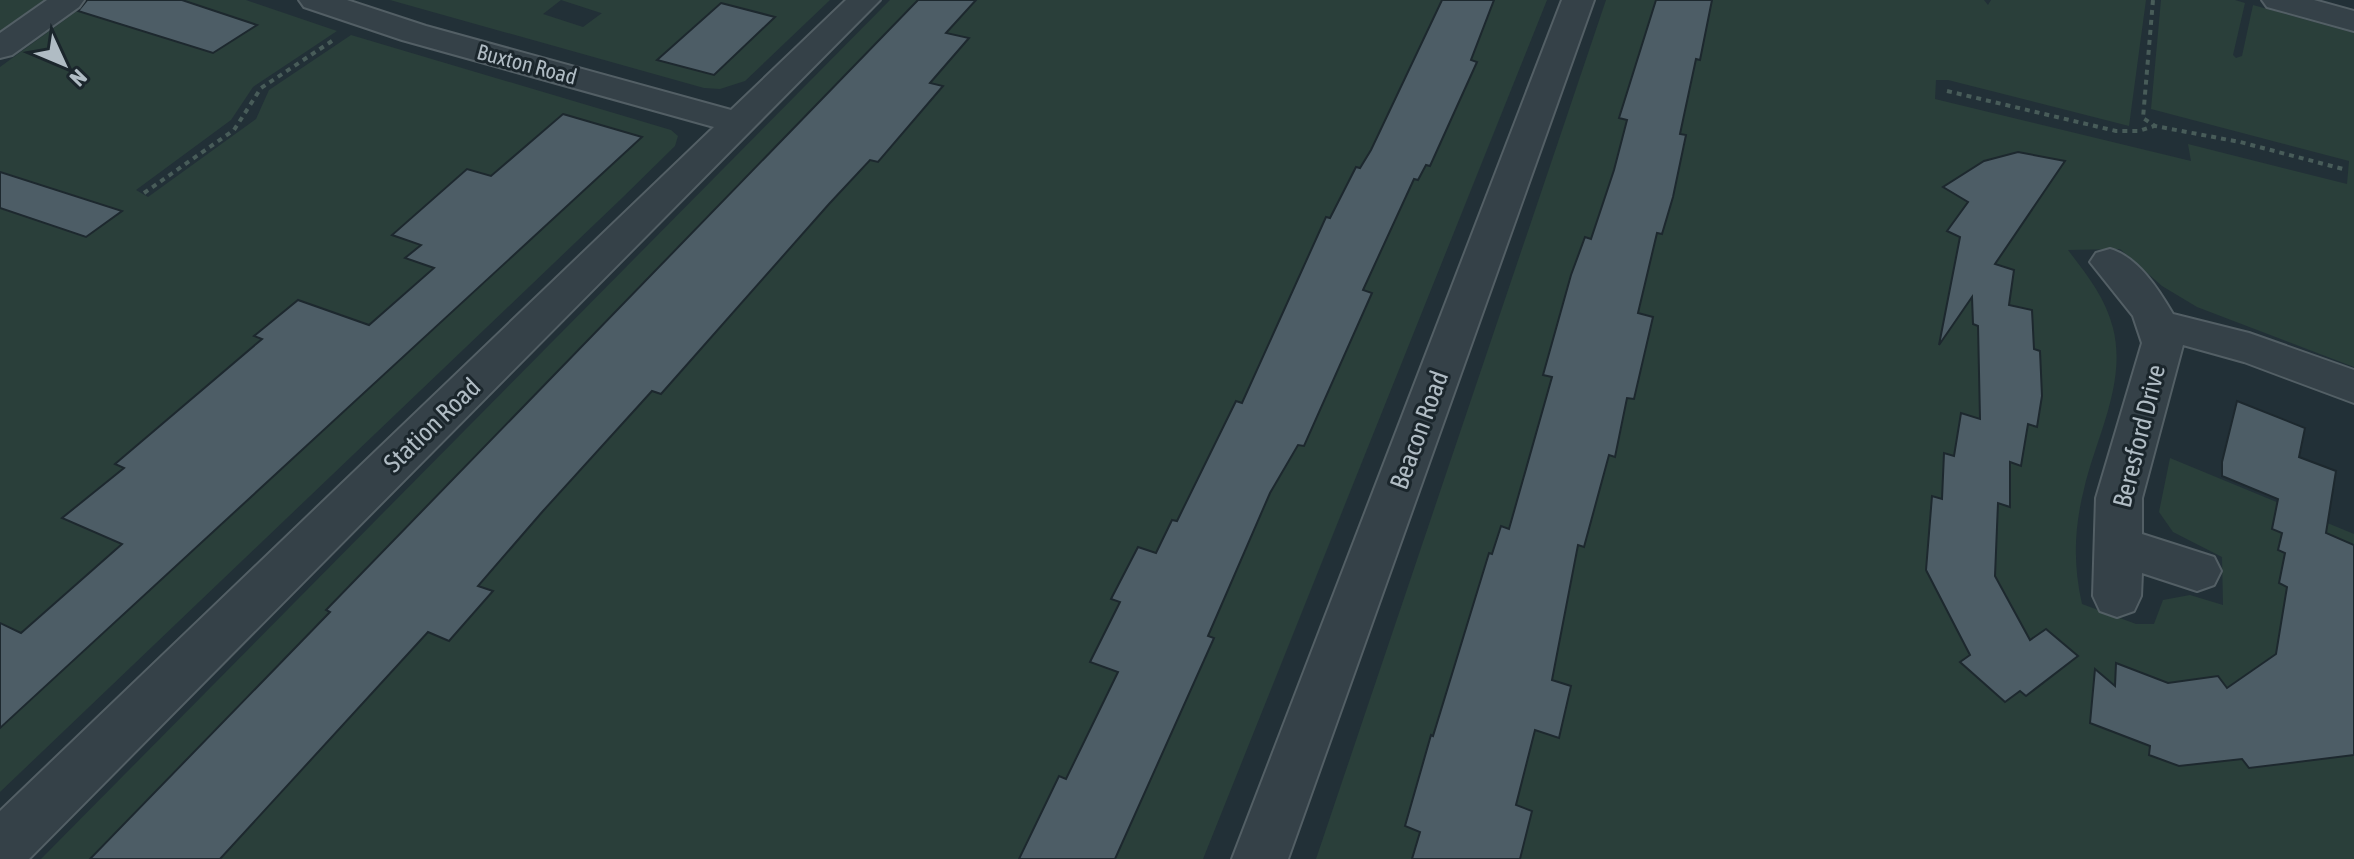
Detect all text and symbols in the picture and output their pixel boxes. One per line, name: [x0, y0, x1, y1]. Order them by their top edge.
north arrow: [24, 24, 104, 104]
street label: Buxton Road: [474, 38, 580, 90]
text: N: [65, 64, 92, 92]
street label: Beresford Drive: [2107, 361, 2171, 511]
street label: Beacon Road: [1384, 367, 1454, 493]
street label: Station Road: [378, 372, 486, 478]

